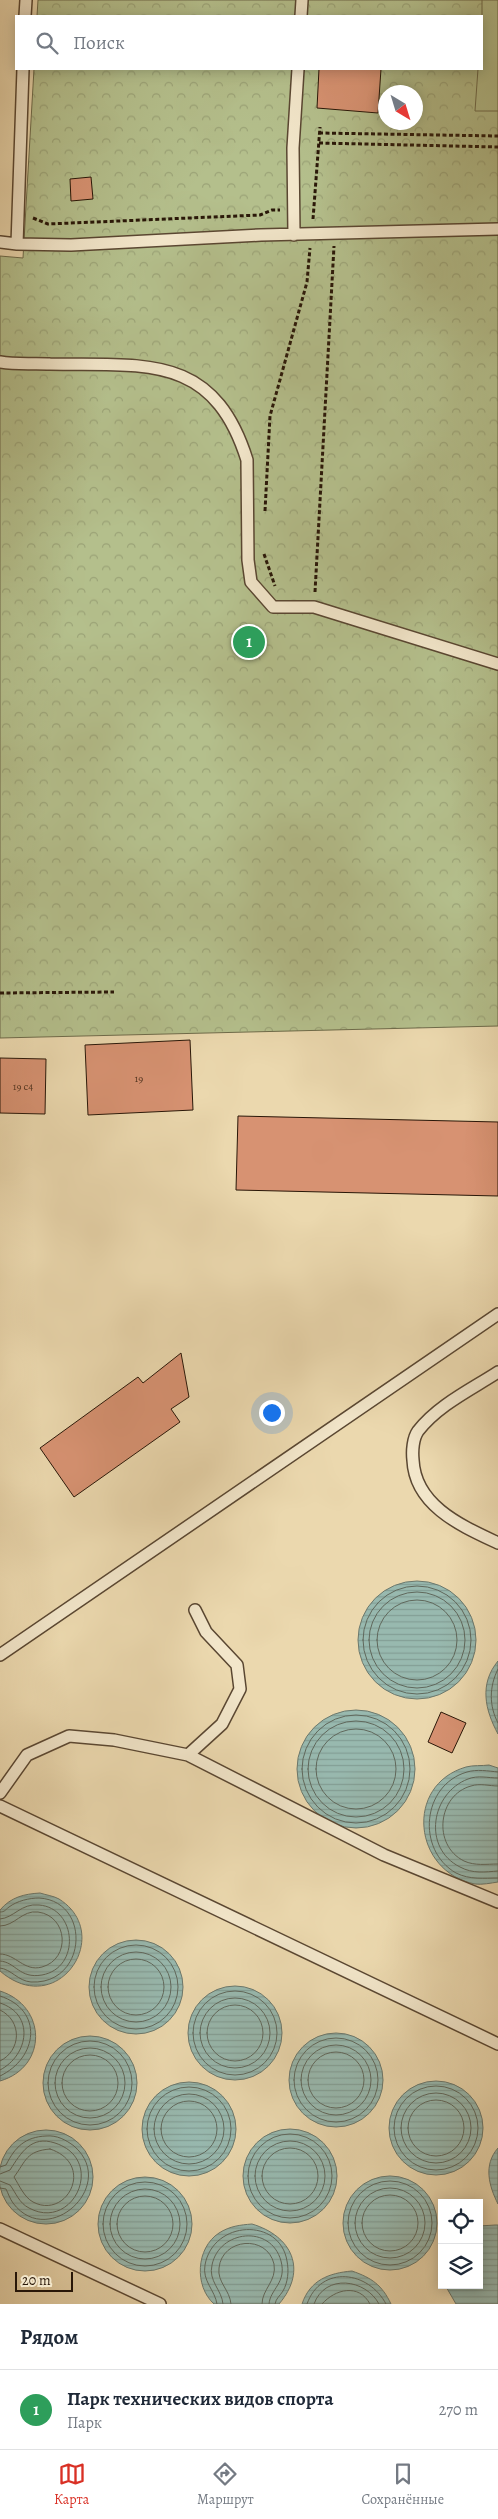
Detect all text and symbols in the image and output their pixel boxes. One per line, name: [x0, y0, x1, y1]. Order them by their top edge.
search box: [15, 15, 483, 70]
icon: search: [33, 29, 61, 57]
text: Поиск: [73, 30, 125, 56]
north arrow: [378, 85, 423, 130]
pin: 1: [233, 623, 265, 661]
house number: 19: [135, 1071, 143, 1086]
house number: 19 с4: [13, 1079, 33, 1094]
your location: [259, 1400, 285, 1426]
map controls: [438, 2199, 483, 2289]
button: locate: [438, 2199, 483, 2244]
button: layers: [438, 2244, 483, 2289]
scale bar: [15, 2269, 72, 2292]
text: 20 m: [22, 2271, 51, 2290]
text: Рядом: [20, 2323, 78, 2351]
text: Парк технических видов спорта: [67, 2386, 334, 2412]
text: 1: [33, 2399, 39, 2421]
text: 270 m: [439, 2399, 478, 2421]
text: Парк: [67, 2412, 102, 2434]
tab: Карта: [54, 2460, 89, 2509]
tab: Маршрут: [197, 2460, 254, 2509]
tab: Сохранённые: [362, 2460, 444, 2509]

